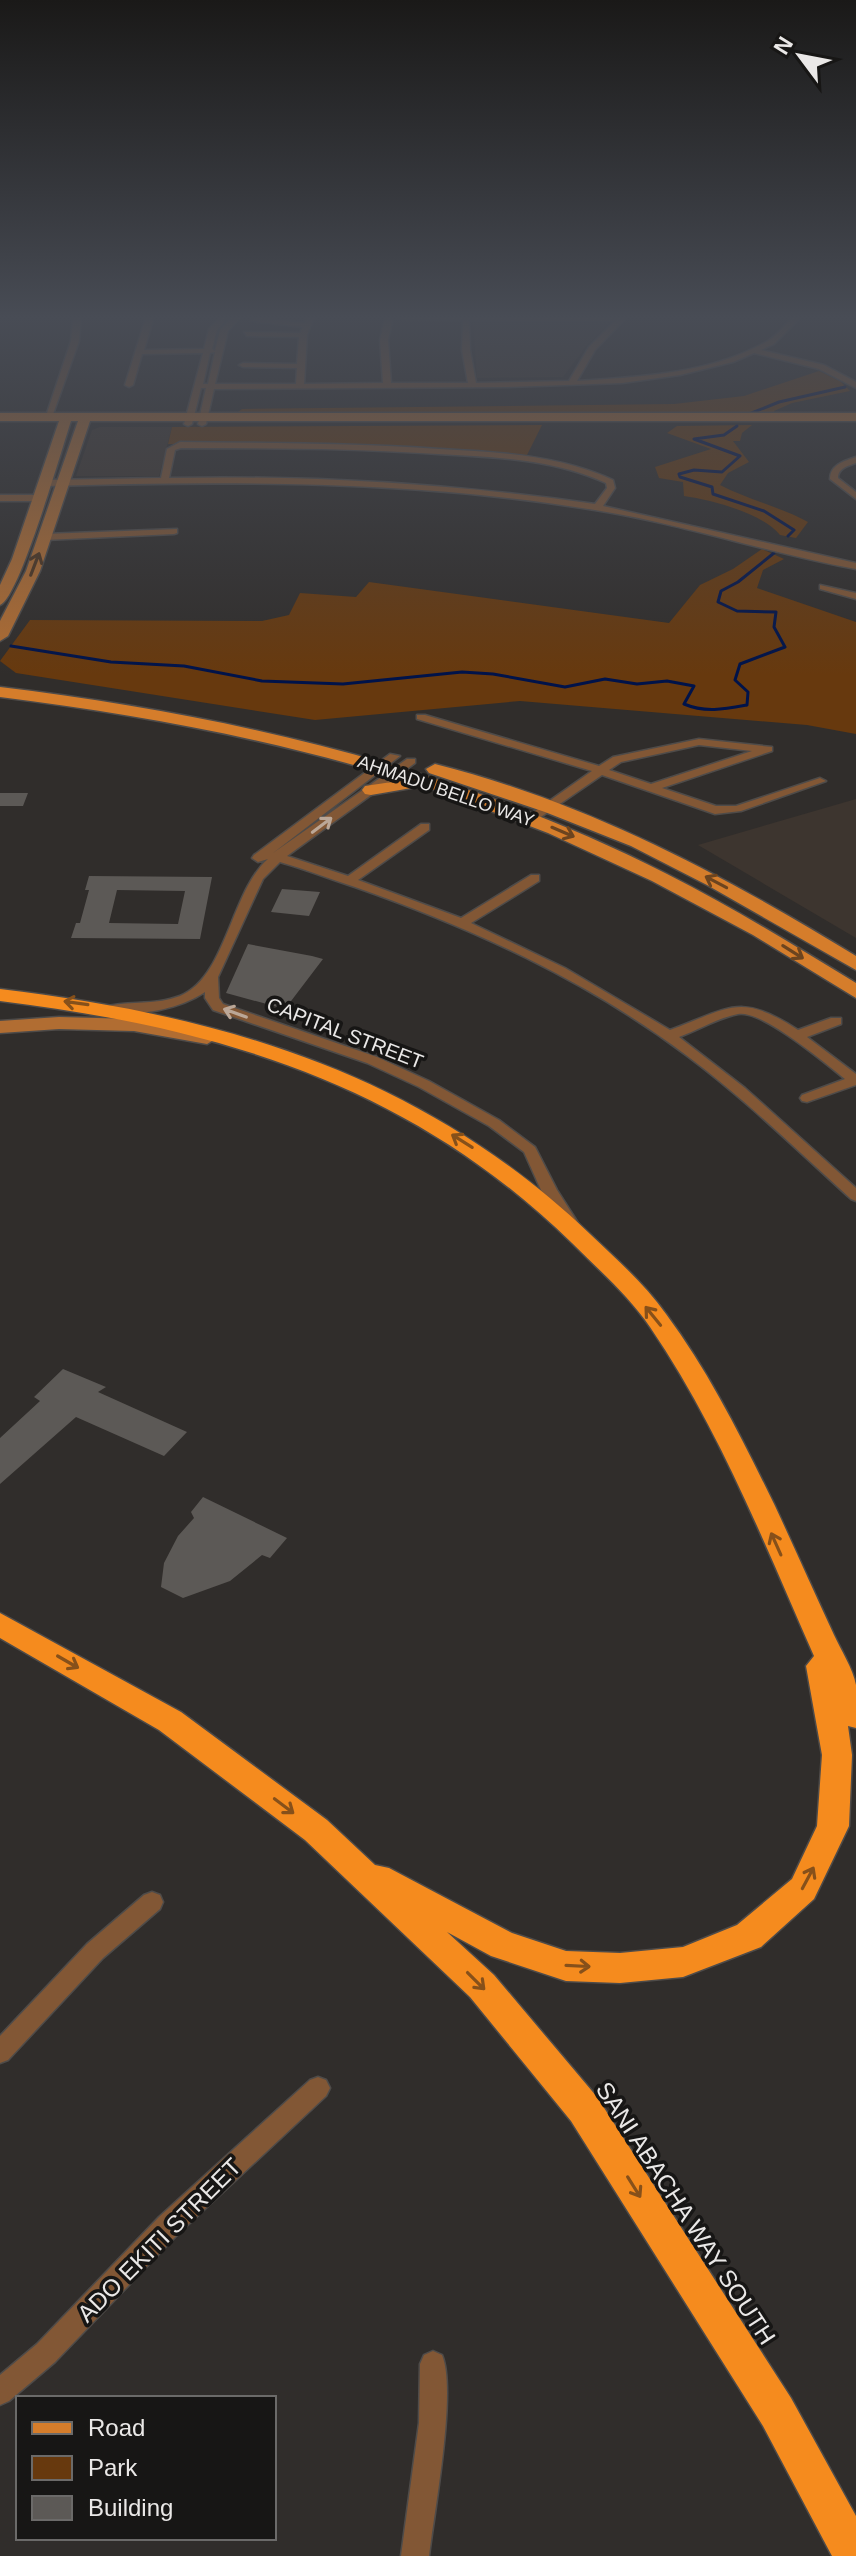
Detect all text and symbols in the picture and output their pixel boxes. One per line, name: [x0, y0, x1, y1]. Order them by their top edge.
north arrow: [760, 16, 840, 96]
text: N: [769, 32, 798, 59]
one-way arrow: [29, 552, 43, 577]
street label: AHMADU BELLO WAY: [355, 751, 537, 831]
one-way arrow: [311, 816, 332, 833]
one-way arrow: [550, 826, 575, 841]
one-way arrow: [705, 874, 729, 890]
one-way arrow: [781, 944, 804, 960]
street label: CAPITAL STREET: [264, 993, 426, 1073]
one-way arrow: [63, 995, 89, 1010]
one-way arrow: [223, 1005, 248, 1019]
one-way arrow: [452, 1132, 474, 1149]
one-way arrow: [644, 1306, 662, 1327]
one-way arrow: [768, 1532, 783, 1556]
one-way arrow: [56, 1654, 79, 1670]
one-way arrow: [273, 1797, 294, 1814]
one-way arrow: [800, 1867, 816, 1890]
one-way arrow: [564, 1959, 591, 1974]
one-way arrow: [466, 1971, 485, 1990]
street label: SANI ABACHA WAY SOUTH: [591, 2077, 781, 2349]
street label: ADO EKITI STREET: [72, 2152, 247, 2327]
one-way arrow: [626, 2175, 642, 2198]
legend: [16, 2396, 276, 2540]
text: Road: [88, 2414, 145, 2441]
text: Park: [88, 2454, 138, 2481]
text: Building: [88, 2494, 173, 2521]

